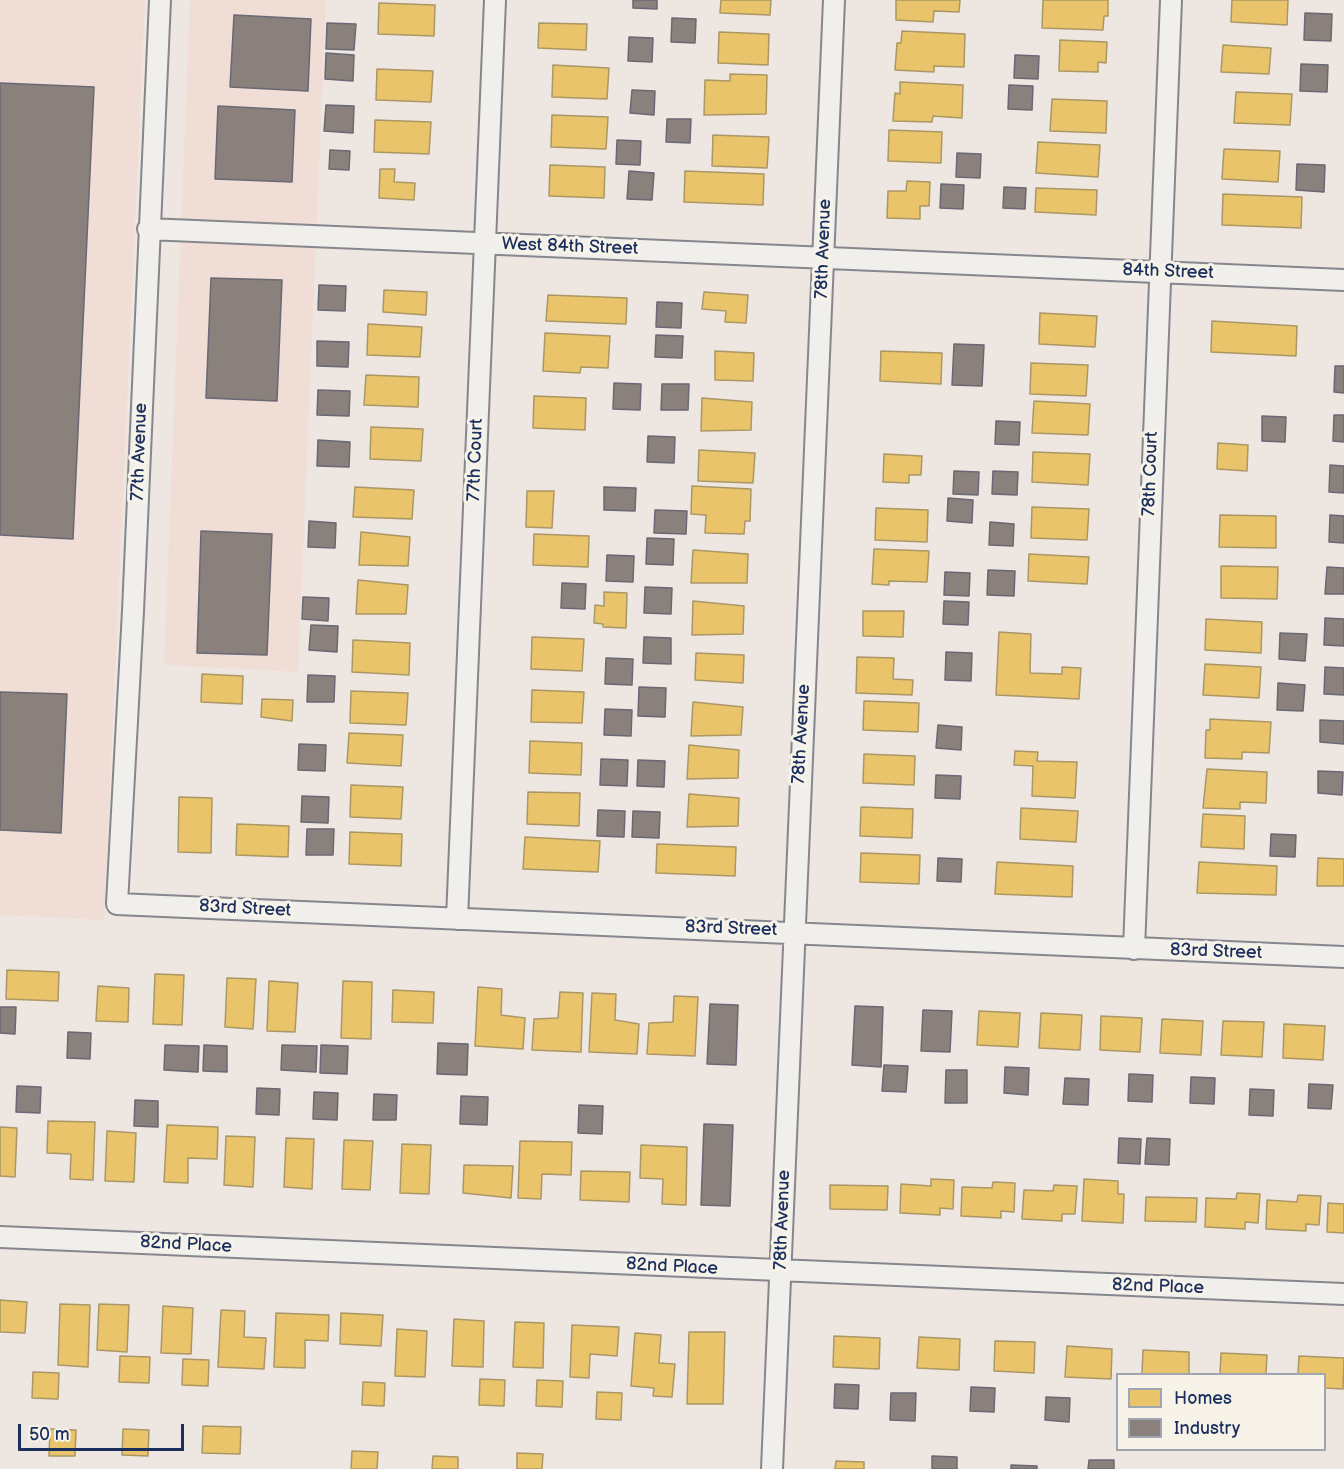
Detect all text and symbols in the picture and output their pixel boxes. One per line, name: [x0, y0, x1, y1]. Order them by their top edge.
street label: 78th Avenue: [811, 199, 837, 299]
street label: West 84th Street: [501, 234, 639, 260]
street label: 84th Street: [1122, 260, 1214, 284]
street label: 77th Avenue: [127, 402, 153, 502]
street label: 77th Court: [464, 418, 488, 502]
street label: 78th Court: [1139, 431, 1163, 517]
street label: 78th Avenue: [789, 683, 815, 785]
street label: 83rd Street: [198, 896, 292, 922]
street label: 83rd Street: [684, 917, 778, 941]
street label: 83rd Street: [1169, 940, 1263, 964]
street label: 78th Avenue: [770, 1170, 796, 1270]
street label: 82nd Place: [139, 1232, 233, 1258]
street label: 82nd Place: [625, 1254, 719, 1280]
street label: 82nd Place: [1112, 1275, 1204, 1299]
legend: [1116, 1373, 1326, 1451]
text: Homes: [1174, 1388, 1232, 1409]
scale bar: [21, 1412, 188, 1450]
text: Industry: [1174, 1418, 1240, 1439]
text: 50 m: [29, 1424, 70, 1445]

